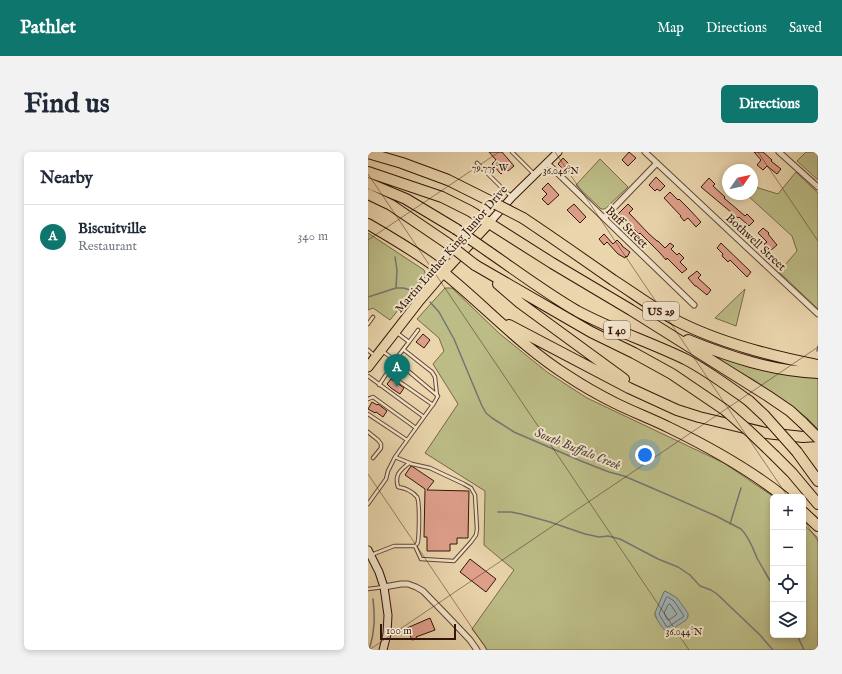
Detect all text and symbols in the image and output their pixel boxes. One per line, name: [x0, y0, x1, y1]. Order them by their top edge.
text: Pathlet: [20, 16, 76, 40]
text: Map: [657, 19, 684, 37]
text: Directions: [706, 19, 767, 37]
text: Saved: [789, 19, 822, 37]
button: Directions: [721, 85, 818, 123]
text: Find us: [24, 87, 110, 122]
text: 79.775°W: [472, 162, 509, 175]
north arrow: [722, 164, 758, 200]
text: 36.046°N: [543, 165, 579, 178]
text: Nearby: [40, 168, 93, 189]
street label: Martin Luther King Junior Drive: [392, 182, 512, 317]
street label: Buff Street: [602, 203, 651, 251]
street label: Bothwell Street: [722, 211, 789, 274]
text: Biscuitville: [78, 219, 146, 238]
text: A: [49, 228, 57, 245]
text: 340 m: [298, 228, 328, 245]
text: Restaurant: [78, 238, 137, 255]
road number: US 29: [643, 302, 679, 320]
road number: I 40: [604, 321, 630, 339]
pin: A: [384, 354, 410, 387]
water label: South Buffalo Creek: [532, 424, 624, 475]
your location: [635, 445, 655, 465]
map controls: [770, 494, 806, 638]
button: +: [770, 494, 806, 530]
button: −: [770, 530, 806, 566]
button: locate: [770, 566, 806, 602]
button: layers: [770, 602, 806, 638]
scale bar: [380, 622, 456, 641]
text: 100 m: [386, 624, 412, 638]
text: 36.044°N: [666, 626, 703, 639]

